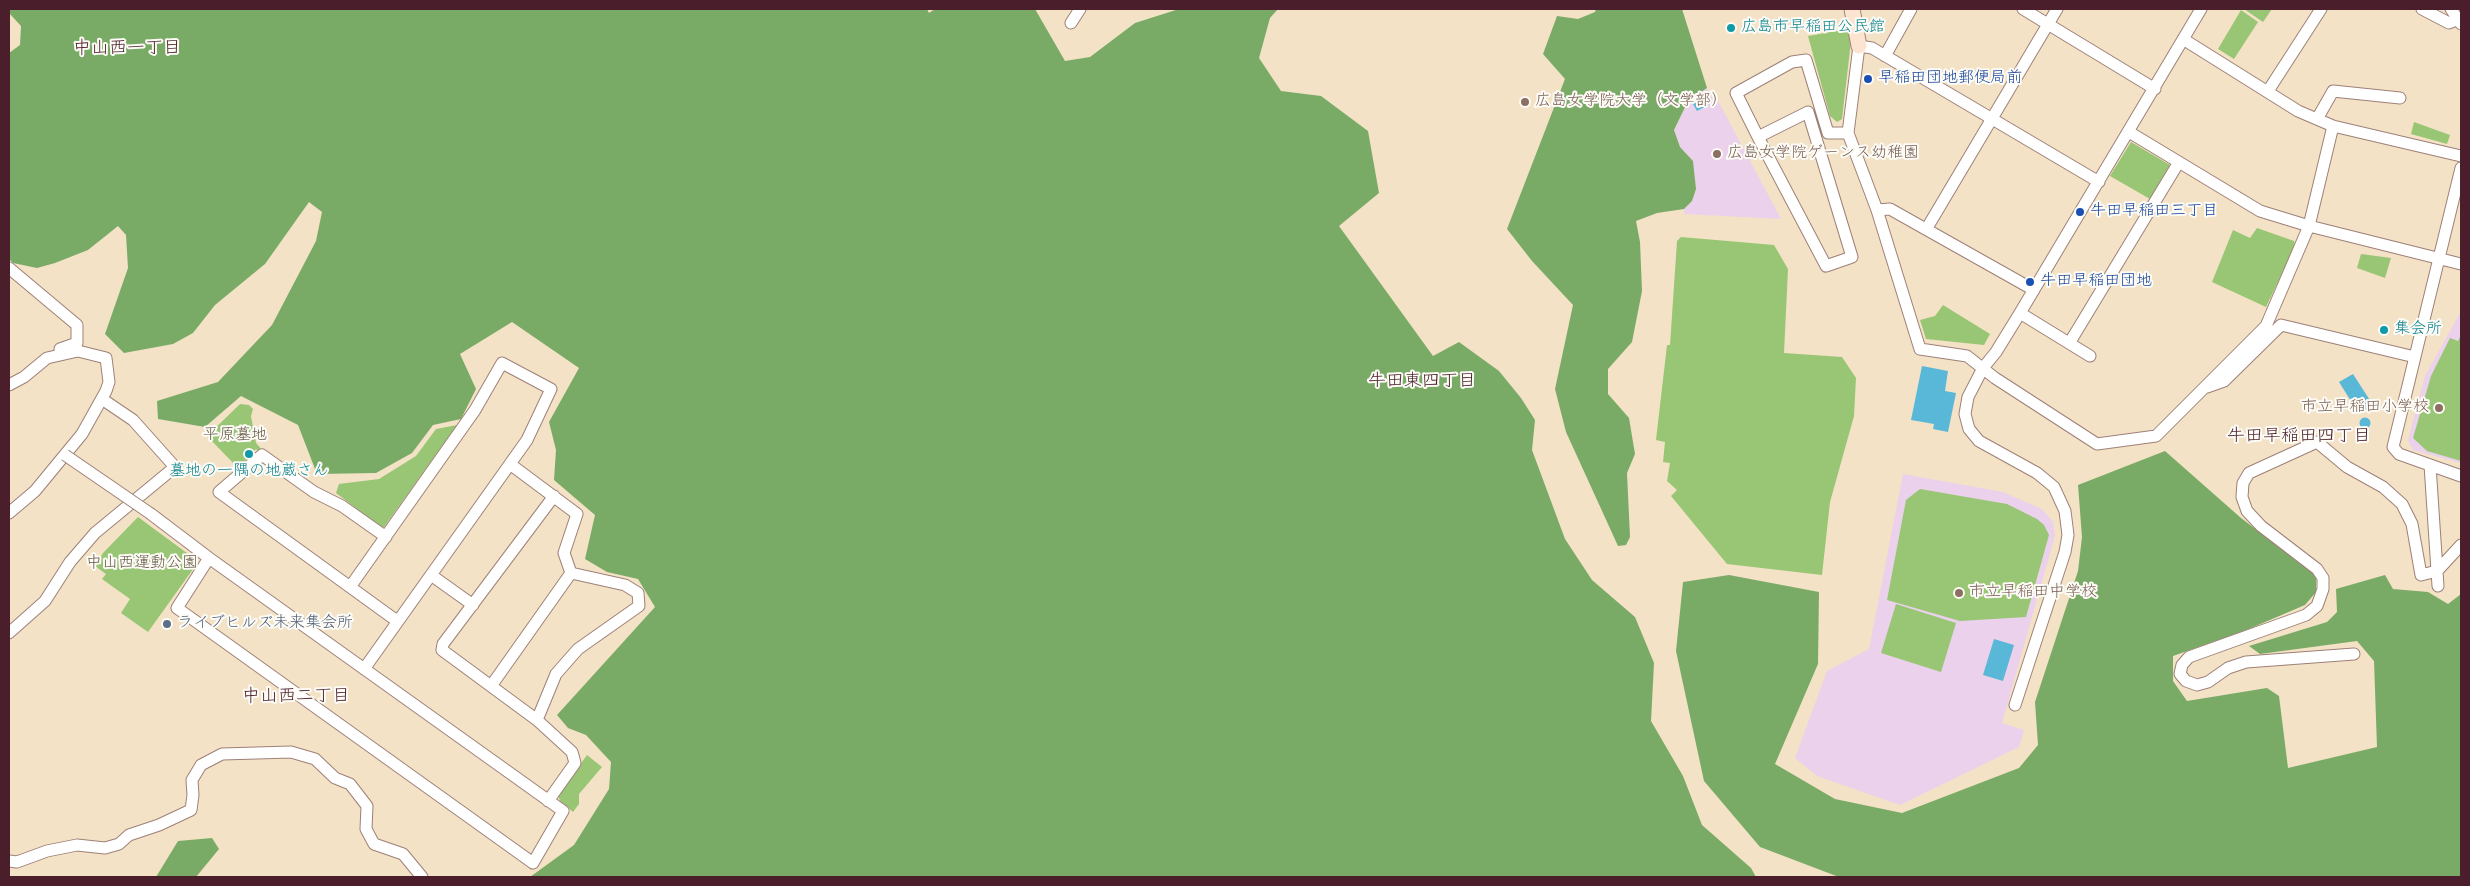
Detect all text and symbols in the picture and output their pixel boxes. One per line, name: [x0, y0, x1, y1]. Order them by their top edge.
place label: 広島市早稲田公民館: [1741, 18, 1885, 38]
marker: 広島市早稲田公民館: [1725, 22, 1737, 34]
district label: 中山西一丁目: [73, 39, 181, 61]
place label: 早稲田団地郵便局前: [1878, 69, 2022, 89]
marker: 早稲田団地郵便局前: [1862, 73, 1874, 85]
place label: 広島女学院大学（文学部）: [1535, 92, 1727, 112]
marker: 広島女学院大学（文学部）: [1519, 96, 1531, 108]
place label: 広島女学院ゲーンス幼稚園: [1727, 144, 1919, 164]
marker: 広島女学院ゲーンス幼稚園: [1711, 148, 1723, 160]
place label: 牛田早稲田三丁目: [2090, 202, 2218, 222]
marker: 牛田早稲田三丁目: [2074, 206, 2086, 218]
place label: 牛田早稲田団地: [2040, 272, 2152, 292]
marker: 牛田早稲田団地: [2024, 276, 2036, 288]
place label: 集会所: [2394, 320, 2442, 340]
marker: 集会所: [2378, 324, 2390, 336]
district label: 牛田東四丁目: [1368, 372, 1476, 394]
place label: 市立早稲田小学校: [2301, 398, 2429, 418]
marker: 市立早稲田小学校: [2433, 402, 2445, 414]
park label: 平原墓地: [203, 426, 267, 446]
district label: 牛田早稲田四丁目: [2227, 427, 2371, 449]
marker: 墓地の一隅の地蔵さん: [243, 448, 255, 460]
place label: 墓地の一隅の地蔵さん: [169, 462, 329, 482]
park label: 中山西運動公園: [86, 554, 198, 574]
place label: 市立早稲田中学校: [1969, 583, 2097, 603]
marker: 市立早稲田中学校: [1953, 587, 1965, 599]
place label: ライブヒルズ未来集会所: [177, 614, 353, 634]
marker: ライブヒルズ未来集会所: [161, 618, 173, 630]
district label: 中山西二丁目: [242, 687, 350, 709]

